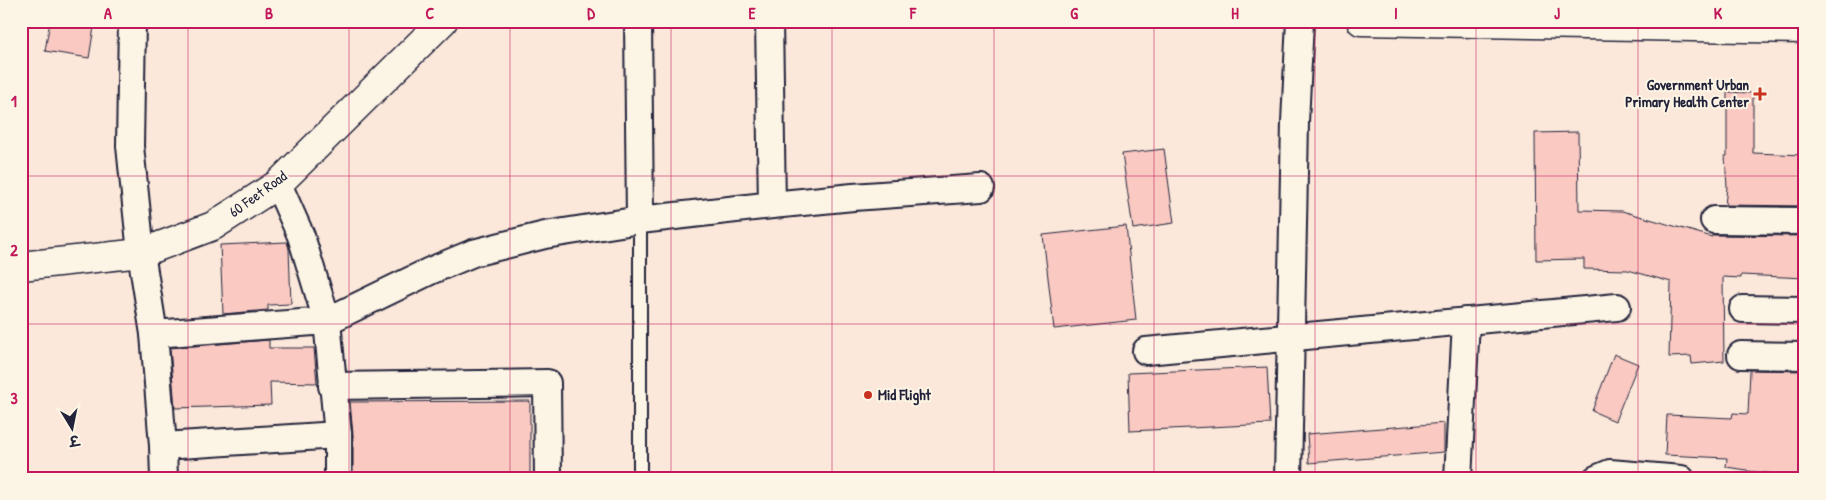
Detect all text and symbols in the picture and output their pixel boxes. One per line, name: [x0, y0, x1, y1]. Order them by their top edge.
text: A: [104, 2, 112, 24]
text: B: [265, 2, 273, 24]
text: C: [426, 2, 435, 24]
text: D: [587, 2, 595, 24]
text: E: [748, 2, 756, 24]
text: F: [909, 2, 917, 24]
text: G: [1070, 2, 1078, 24]
text: H: [1231, 2, 1239, 24]
text: I: [1394, 2, 1398, 24]
text: J: [1554, 2, 1560, 24]
text: K: [1714, 2, 1723, 24]
place label: Government Urban Primary Health Center: [1625, 74, 1749, 113]
marker: Government Urban Primary Health Center: [1753, 87, 1767, 101]
text: 1: [11, 90, 17, 112]
street label: 60 Feet Road: [224, 165, 291, 222]
text: 2: [10, 239, 18, 261]
place label: Mid Flight: [878, 384, 932, 406]
text: 3: [10, 387, 18, 409]
marker: Mid Flight: [862, 389, 874, 401]
north arrow: [48, 402, 98, 452]
text: उ: [66, 431, 83, 452]

